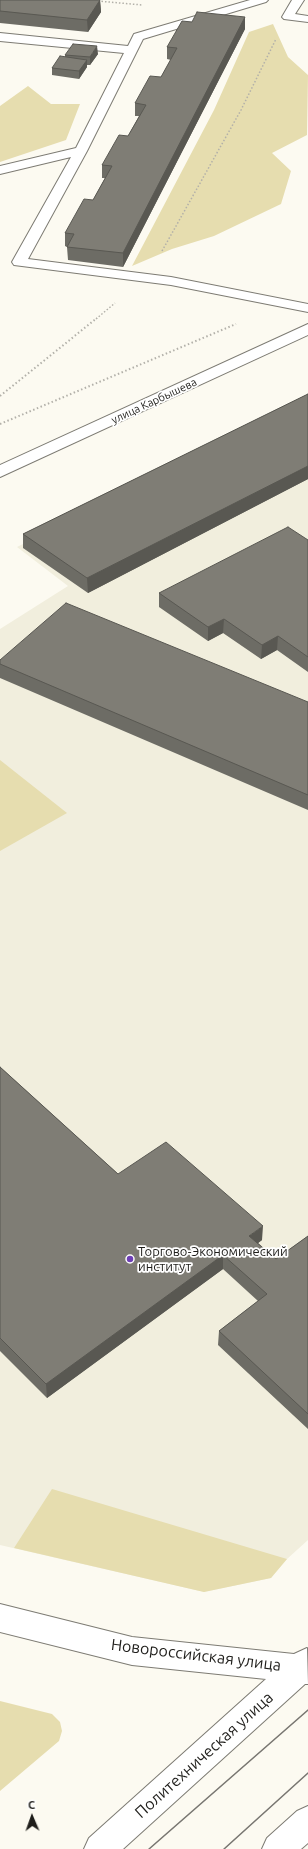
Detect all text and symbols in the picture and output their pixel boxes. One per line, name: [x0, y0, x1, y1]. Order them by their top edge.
street label: улица Карбышева: [109, 375, 199, 427]
place label: Торгово-Экономический институт: [138, 1244, 288, 1275]
marker: Торгово-Экономический институт: [125, 1254, 135, 1264]
street label: Новороссийская улица: [110, 1635, 282, 1675]
street label: Политехническая улица: [131, 1688, 277, 1822]
north arrow: [12, 1797, 52, 1837]
text: С: [28, 1799, 35, 1811]

